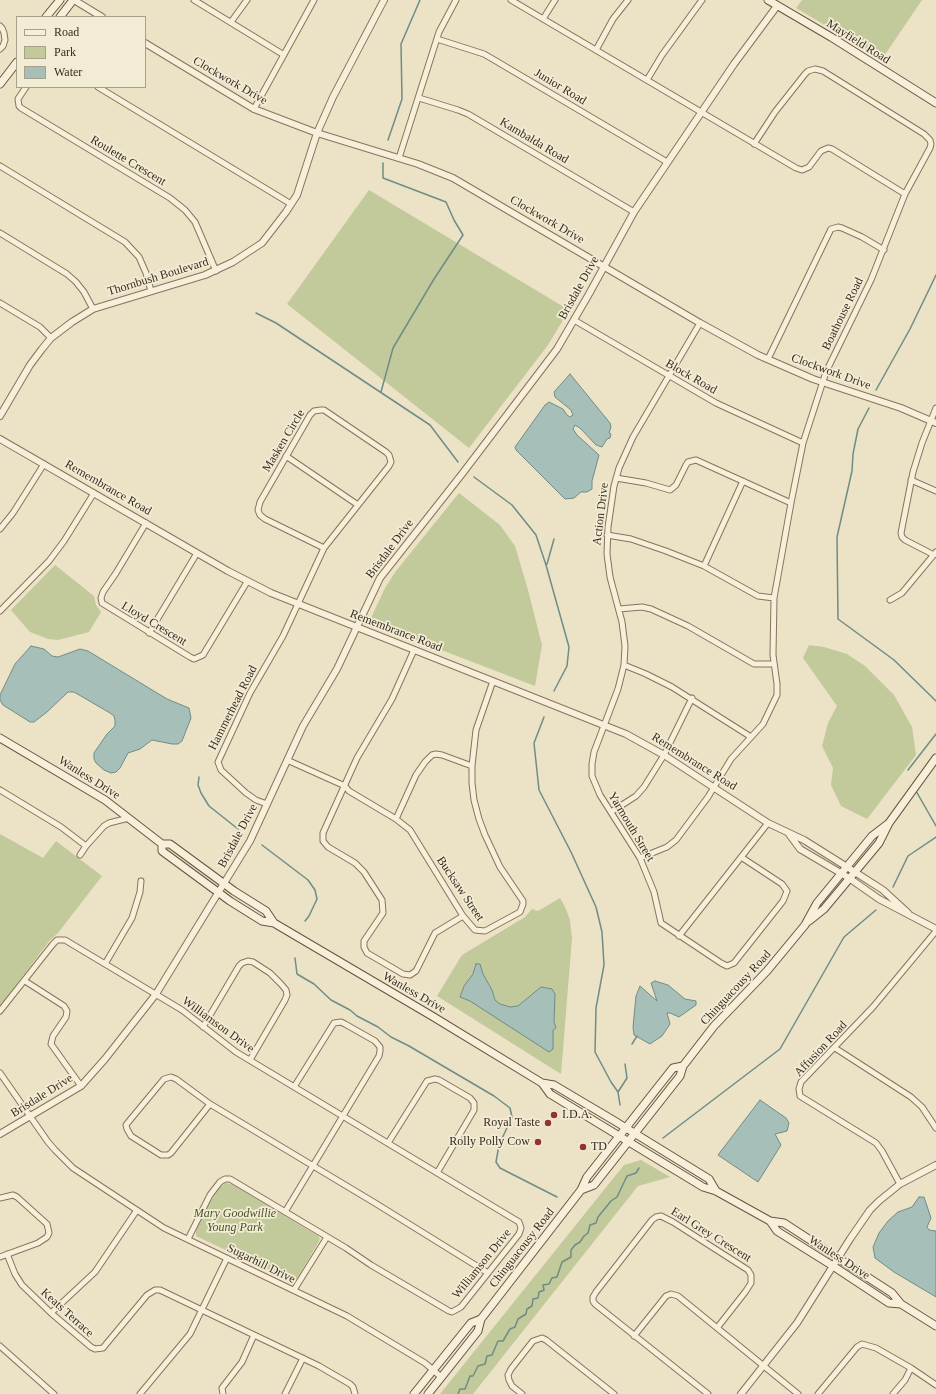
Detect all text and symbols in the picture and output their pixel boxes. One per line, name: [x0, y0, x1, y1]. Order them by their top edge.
legend: [16, 16, 146, 88]
street label: Mayfield Road: [824, 17, 892, 67]
text: Road: [54, 25, 79, 39]
text: Park: [54, 45, 76, 59]
street label: Clockwork Drive: [190, 54, 270, 108]
text: Water: [54, 65, 82, 79]
street label: Junior Road: [531, 66, 589, 108]
street label: Kambalda Road: [497, 115, 571, 167]
street label: Roulette Crescent: [88, 133, 168, 189]
street label: Clockwork Drive: [507, 193, 587, 247]
street label: Brisdale Drive: [556, 254, 602, 322]
street label: Thornbush Boulevard: [106, 255, 210, 299]
street label: Boathouse Road: [819, 275, 867, 353]
street label: Clockwork Drive: [789, 351, 873, 393]
street label: Block Road: [663, 357, 719, 397]
street label: Masken Circle: [260, 407, 308, 475]
street label: Remembrance Road: [62, 457, 154, 519]
street label: Action Drive: [590, 482, 612, 546]
street label: Brisdale Drive: [363, 517, 417, 581]
street label: Lloyd Crescent: [119, 599, 189, 649]
street label: Remembrance Road: [348, 607, 444, 655]
street label: Hammerhead Road: [205, 663, 261, 753]
street label: Remembrance Road: [649, 730, 739, 794]
street label: Wanless Drive: [55, 753, 123, 803]
street label: Yarmouth Street: [605, 790, 657, 864]
street label: Brisdale Drive: [215, 802, 261, 870]
street label: Bucksaw Street: [433, 854, 487, 924]
street label: Chinguacousy Road: [698, 948, 774, 1028]
street label: Wanless Drive: [380, 969, 448, 1017]
street label: Williamson Drive: [179, 994, 257, 1056]
street label: Affusion Road: [792, 1018, 850, 1080]
street label: Brisdale Drive: [8, 1071, 76, 1121]
place label: I.D.A.: [562, 1108, 592, 1122]
marker: I.D.A.: [549, 1110, 559, 1120]
place label: Royal Taste: [483, 1116, 540, 1130]
marker: Royal Taste: [543, 1118, 553, 1128]
place label: Rolly Polly Cow: [449, 1135, 530, 1149]
marker: Rolly Polly Cow: [533, 1137, 543, 1147]
place label: TD: [591, 1140, 607, 1154]
marker: TD: [578, 1142, 588, 1152]
street label: Chinguacousy Road: [486, 1205, 558, 1291]
street label: Earl Grey Crescent: [668, 1205, 754, 1265]
park label: Mary Goodwillie Young Park: [194, 1207, 276, 1235]
street label: Williamson Drive: [449, 1226, 515, 1302]
street label: Wanless Drive: [806, 1233, 872, 1283]
street label: Sugarhill Drive: [224, 1241, 298, 1287]
street label: Keats Terrace: [38, 1286, 96, 1340]

